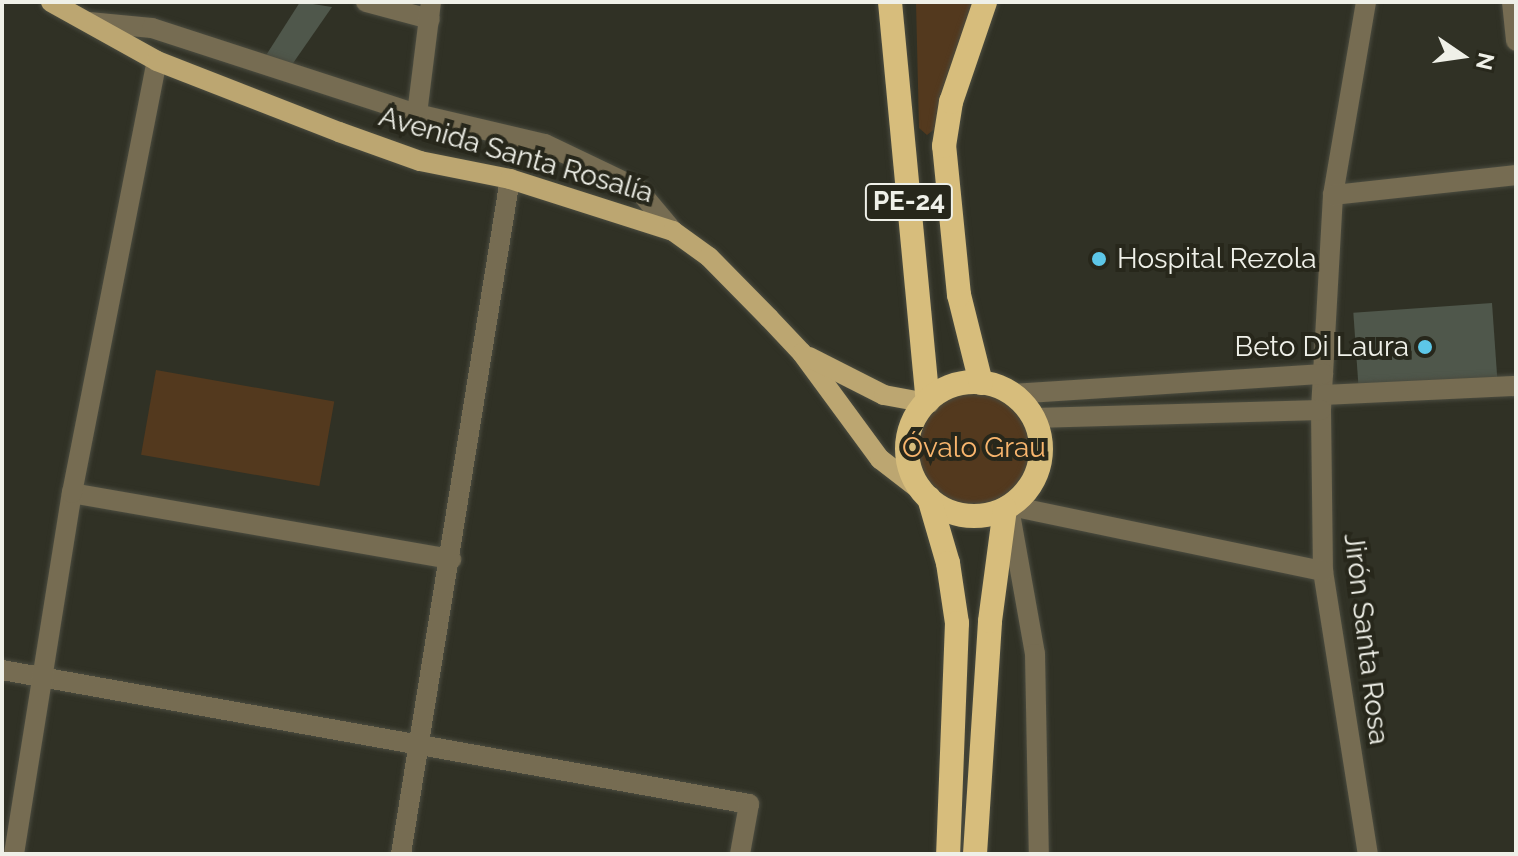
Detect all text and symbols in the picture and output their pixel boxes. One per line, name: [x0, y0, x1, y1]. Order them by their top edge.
north arrow: [1422, 16, 1502, 96]
text: N: [1471, 50, 1500, 72]
street label: Avenida Santa Rosalía: [375, 100, 657, 210]
road number: PE-24: [863, 180, 955, 224]
place label: Hospital Rezola: [1117, 242, 1317, 276]
marker: Hospital Rezola: [1088, 248, 1110, 270]
place label: Beto Di Laura: [1235, 330, 1409, 364]
marker: Beto Di Laura: [1416, 338, 1434, 356]
park label: Óvalo Grau: [902, 431, 1046, 465]
street label: Jirón Santa Rosa: [1336, 531, 1396, 747]

